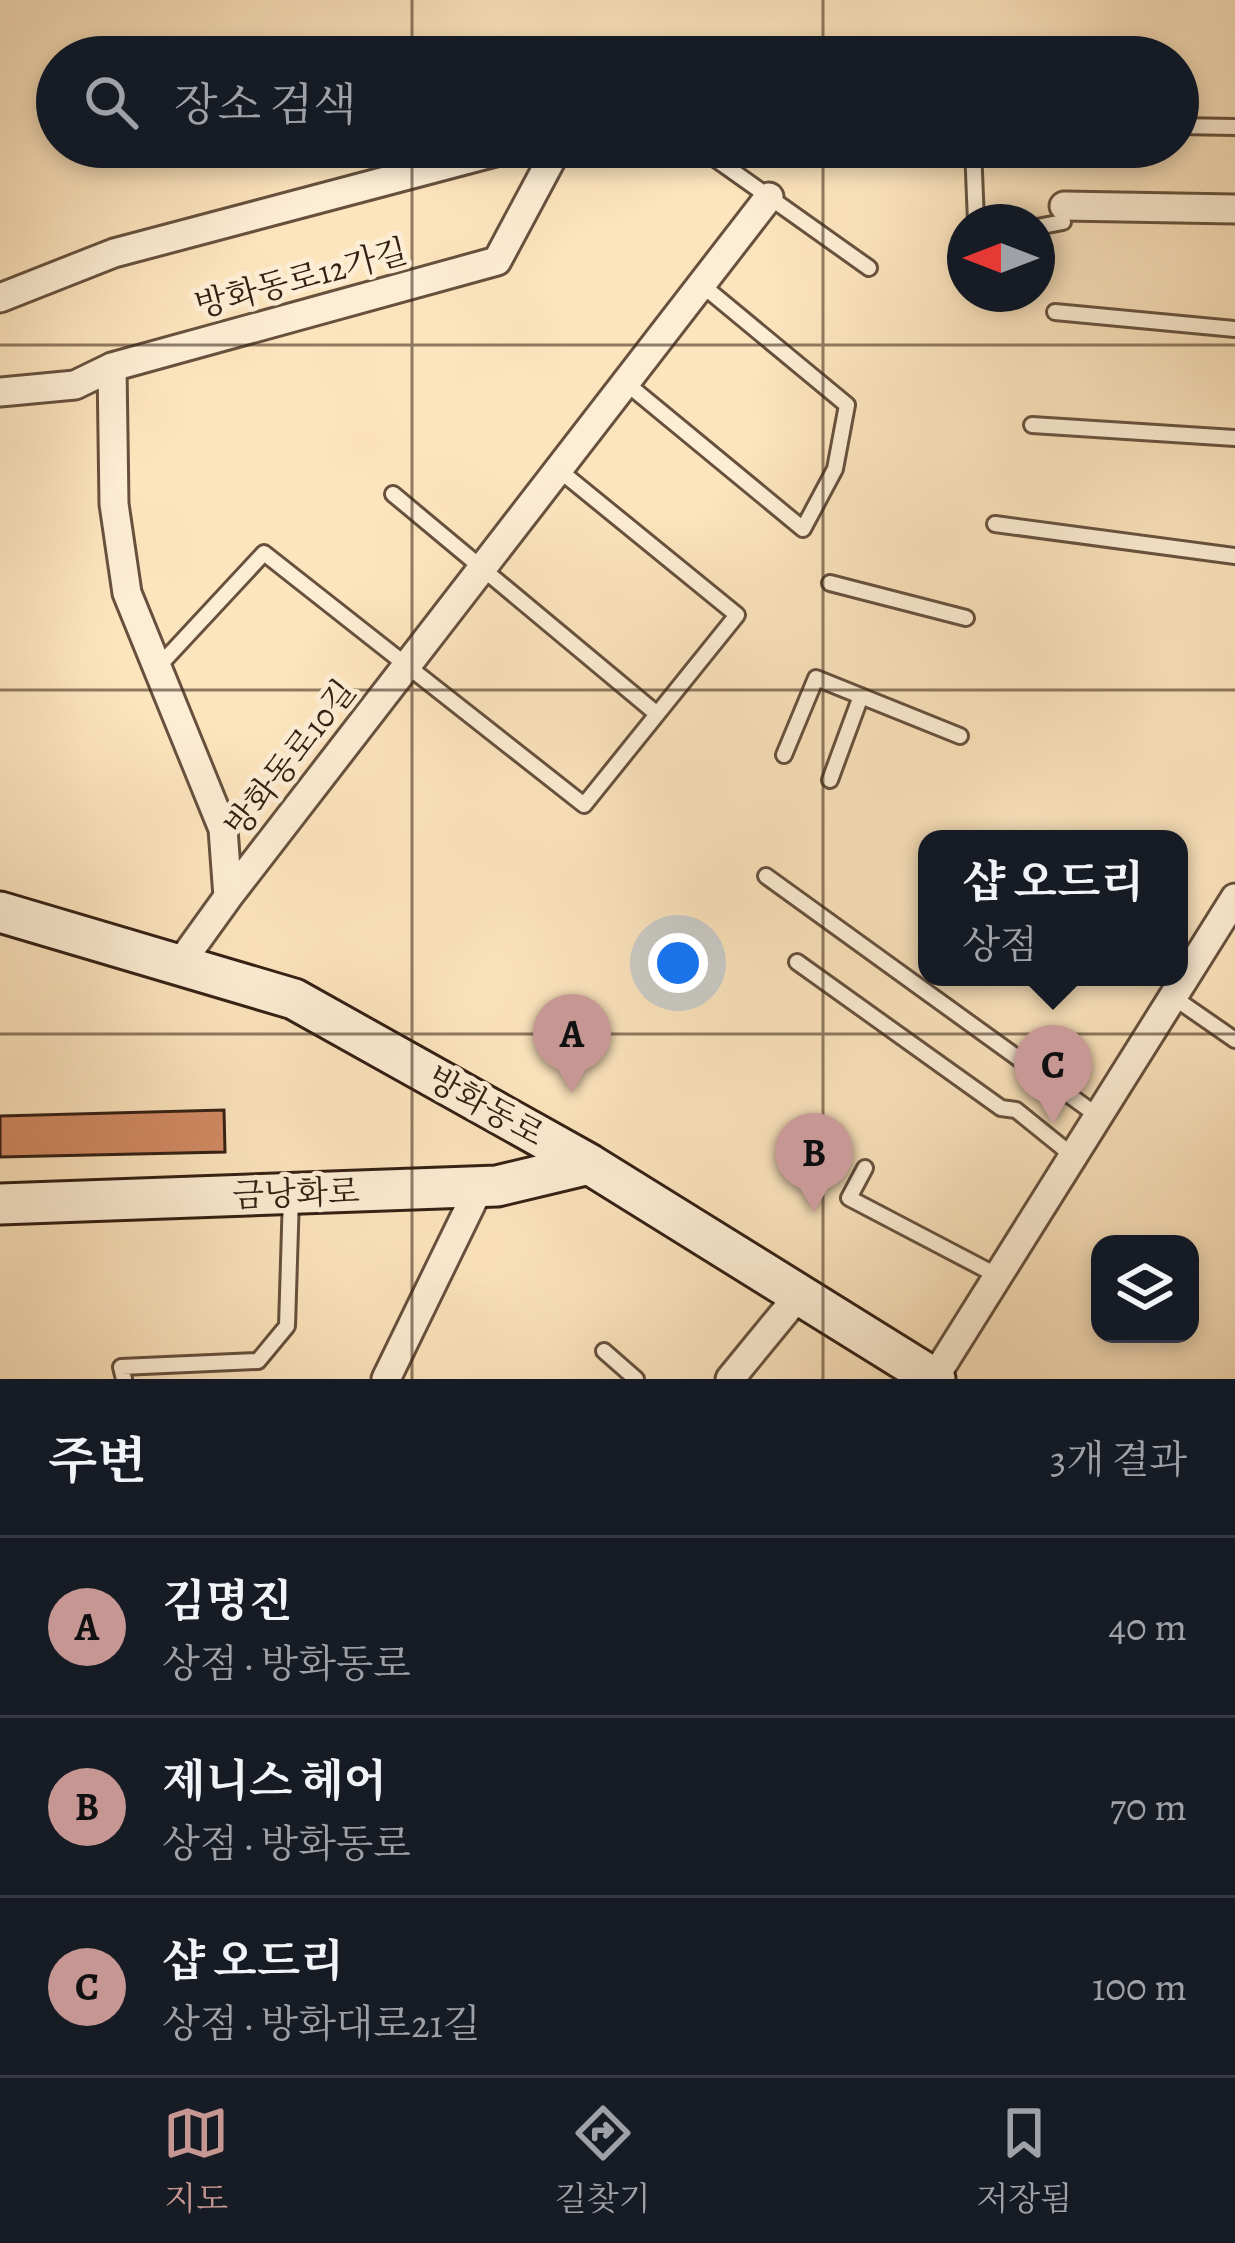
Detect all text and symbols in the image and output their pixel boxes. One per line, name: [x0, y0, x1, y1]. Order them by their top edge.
search box: [36, 36, 1199, 168]
icon: search: [78, 69, 144, 135]
text: 장소 검색: [174, 74, 357, 136]
north arrow: [947, 204, 1055, 312]
street label: 방화동로12가길: [190, 228, 412, 328]
street label: 방화동로10길: [214, 670, 366, 846]
popup: [918, 830, 1188, 986]
text: 샵 오드리: [962, 851, 1144, 913]
text: 상점: [962, 918, 1038, 971]
your location: [648, 933, 708, 993]
pin: A: [533, 994, 611, 1093]
pin: C: [1014, 1025, 1092, 1124]
street label: 방화동로: [419, 1055, 553, 1157]
pin: B: [775, 1113, 853, 1212]
street label: 금낭화로: [231, 1168, 361, 1218]
map controls: [1091, 1235, 1199, 1343]
button: layers: [1091, 1235, 1199, 1343]
text: 주변: [48, 1426, 147, 1496]
text: 3개 결과: [1050, 1433, 1187, 1486]
text: 김명진: [162, 1570, 292, 1632]
text: A: [75, 1600, 99, 1653]
text: 40 m: [1108, 1600, 1187, 1653]
text: 상점 · 방화동로: [162, 1637, 411, 1690]
text: 제니스 헤어: [162, 1750, 387, 1812]
text: B: [75, 1780, 99, 1833]
text: 70 m: [1110, 1780, 1187, 1833]
text: 상점 · 방화동로: [162, 1817, 411, 1870]
text: 샵 오드리: [162, 1930, 344, 1992]
text: C: [75, 1960, 99, 2013]
text: 100 m: [1092, 1960, 1187, 2013]
text: 상점 · 방화대로21길: [162, 1997, 481, 2050]
tab: 지도: [163, 2100, 229, 2221]
tab: 길찾기: [555, 2100, 651, 2221]
tab: 저장됨: [976, 2100, 1072, 2221]

